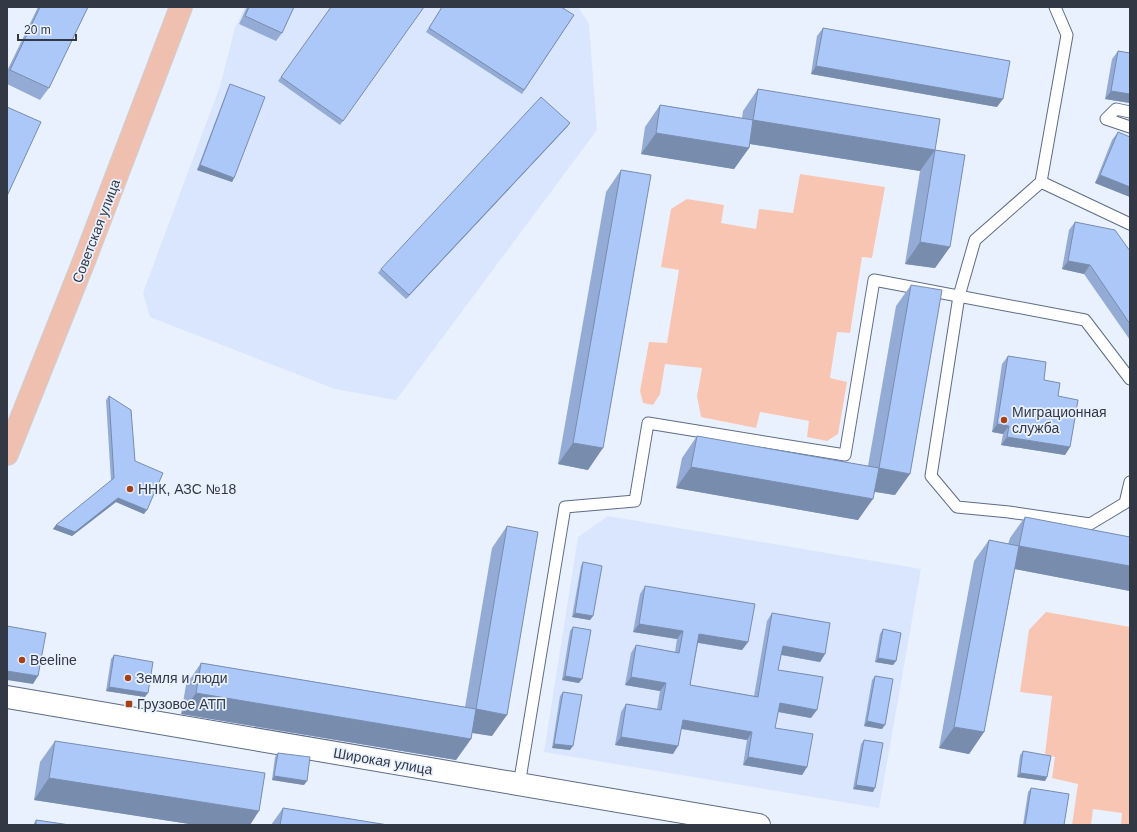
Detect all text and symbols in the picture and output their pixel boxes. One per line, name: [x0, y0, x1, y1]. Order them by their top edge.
scale bar: [18, 16, 76, 42]
text: 20 m: [24, 23, 51, 37]
street label: Советская улица: [69, 177, 123, 285]
place label: Миграционная служба: [1012, 404, 1107, 436]
marker: Миграционная служба: [999, 415, 1009, 425]
place label: ННК, АЗС №18: [138, 481, 236, 497]
marker: ННК, АЗС №18: [125, 484, 135, 494]
place label: Beeline: [30, 652, 77, 668]
marker: Beeline: [17, 655, 27, 665]
place label: Земля и люди: [136, 670, 228, 686]
marker: Земля и люди: [123, 673, 133, 683]
place label: Грузовое АТП: [137, 696, 226, 712]
marker: Грузовое АТП: [124, 699, 134, 709]
street label: Широкая улица: [332, 744, 434, 778]

